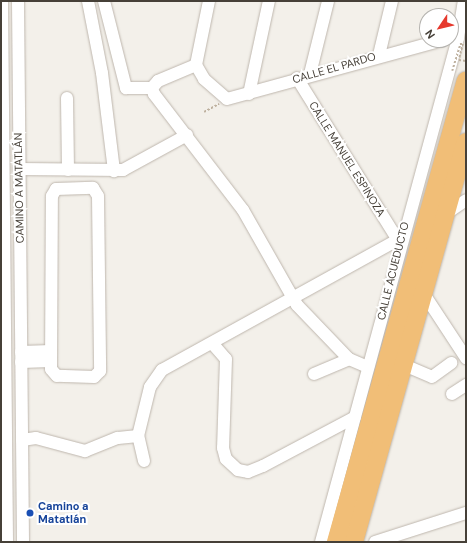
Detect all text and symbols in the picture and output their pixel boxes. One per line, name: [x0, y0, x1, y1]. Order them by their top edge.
north arrow: [419, 8, 459, 48]
text: N: [422, 27, 438, 42]
street label: CALLE EL PARDO: [291, 50, 377, 86]
street label: CALLE MANUEL ESPINOZA: [306, 99, 388, 219]
street label: CAMINO A MATATLÁN: [11, 133, 27, 243]
street label: CALLE ACUEDUCTO: [374, 221, 412, 321]
place label: Camino a Matatlán: [38, 500, 88, 526]
marker: Camino a Matatlán: [25, 508, 35, 518]

